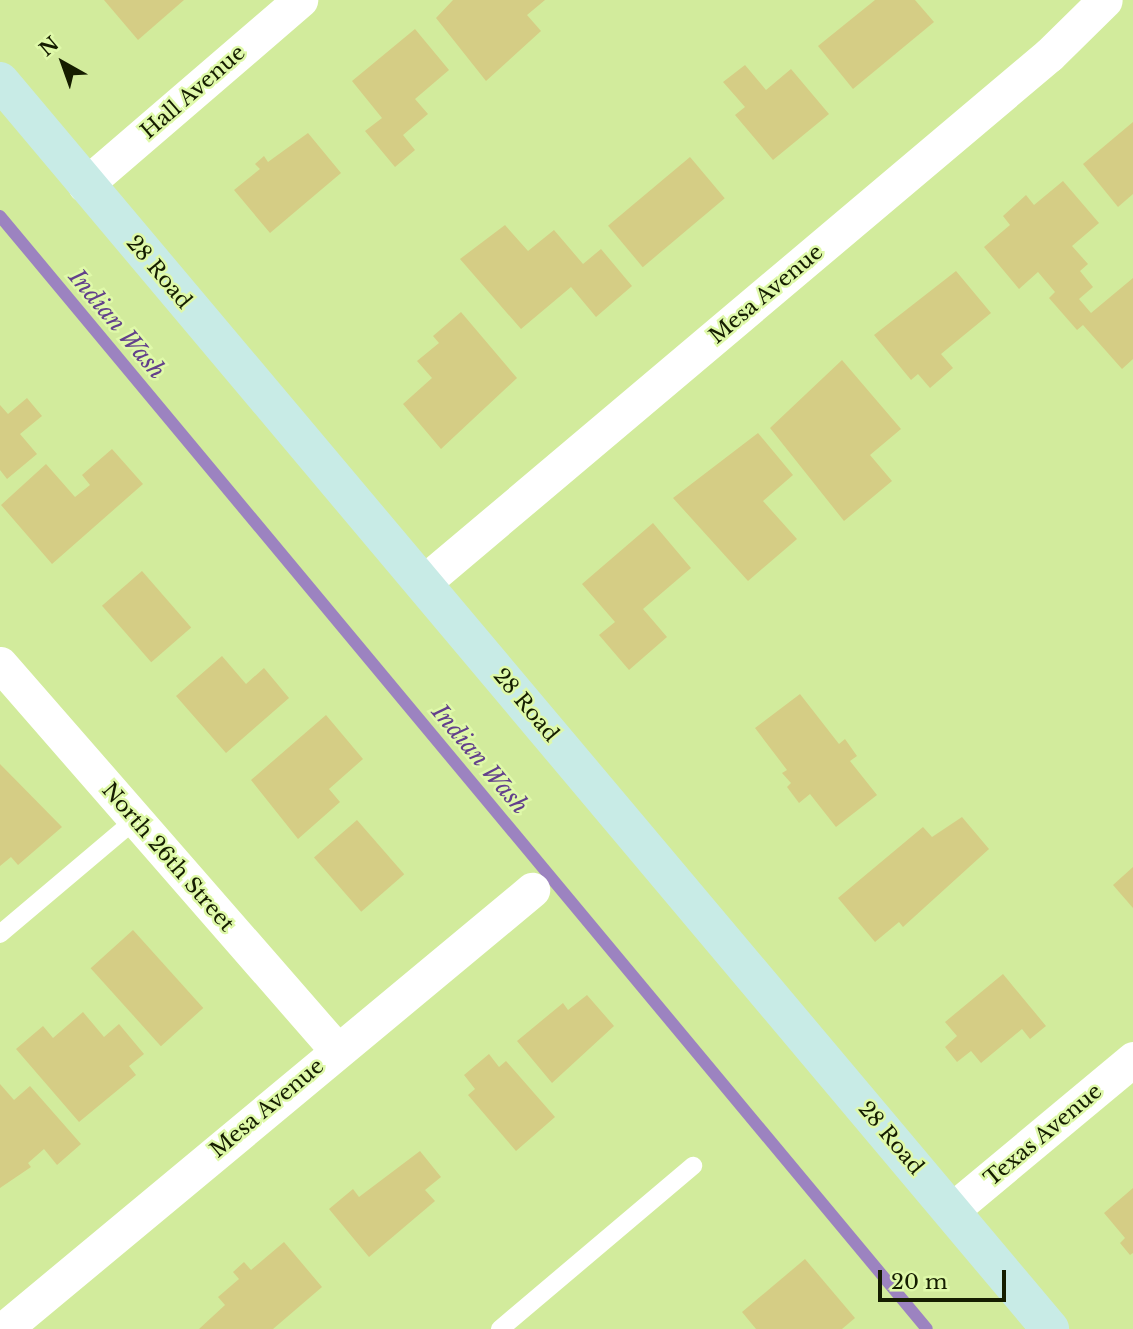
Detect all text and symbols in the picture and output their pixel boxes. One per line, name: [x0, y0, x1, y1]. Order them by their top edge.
north arrow: [28, 28, 98, 98]
text: N: [35, 32, 63, 61]
street label: Hall Avenue: [135, 40, 251, 144]
street label: 28 Road: [121, 230, 197, 314]
street label: Mesa Avenue: [704, 239, 828, 349]
water label: Indian Wash: [63, 263, 171, 385]
street label: 28 Road: [488, 663, 564, 747]
water label: Indian Wash: [426, 698, 534, 820]
street label: North 26th Street: [97, 778, 239, 936]
street label: Mesa Avenue: [205, 1053, 329, 1163]
street label: Texas Avenue: [979, 1078, 1107, 1192]
street label: 28 Road: [853, 1096, 929, 1180]
scale bar: [881, 1256, 1009, 1300]
text: 20 m: [891, 1269, 948, 1295]

